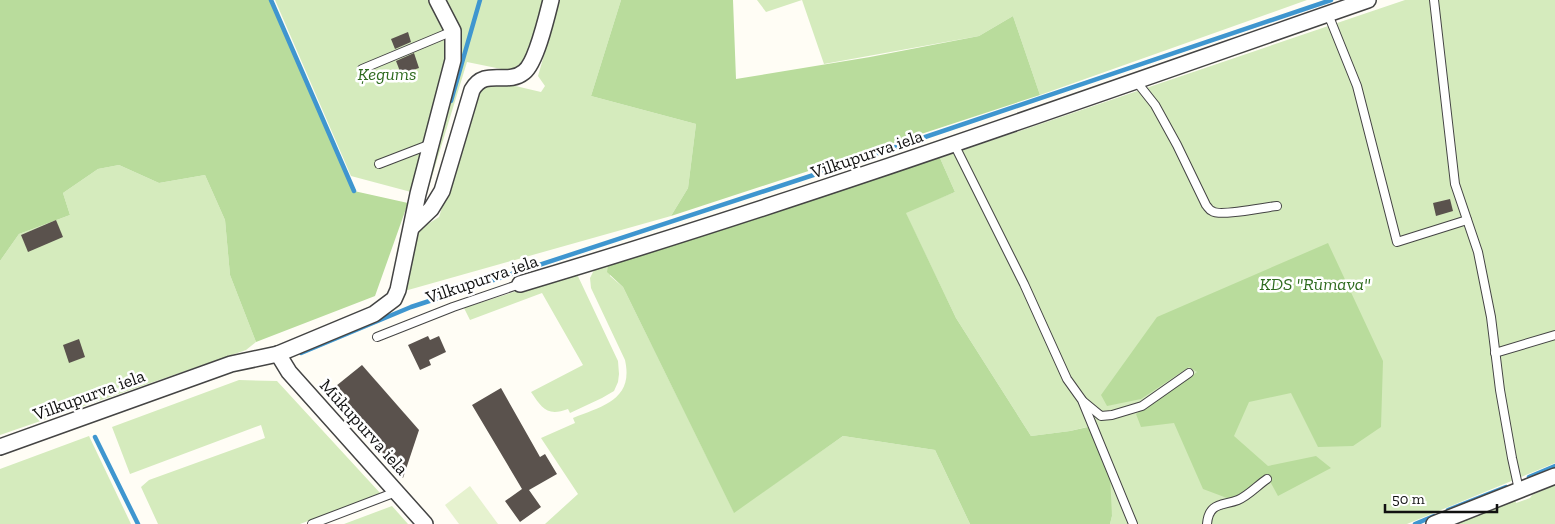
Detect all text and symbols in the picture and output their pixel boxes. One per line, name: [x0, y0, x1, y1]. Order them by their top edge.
park label: Ķegums: [357, 63, 417, 85]
street label: Vilkupurva iela: [807, 124, 926, 184]
street label: Vilkupurva iela: [422, 249, 541, 309]
park label: KDS "Rūmava": [1259, 273, 1371, 295]
street label: Vilkupurva iela: [29, 365, 148, 426]
street label: Mūkupurva iela: [315, 374, 413, 480]
scale bar: [1385, 482, 1498, 514]
text: 50 m: [1392, 490, 1425, 508]

